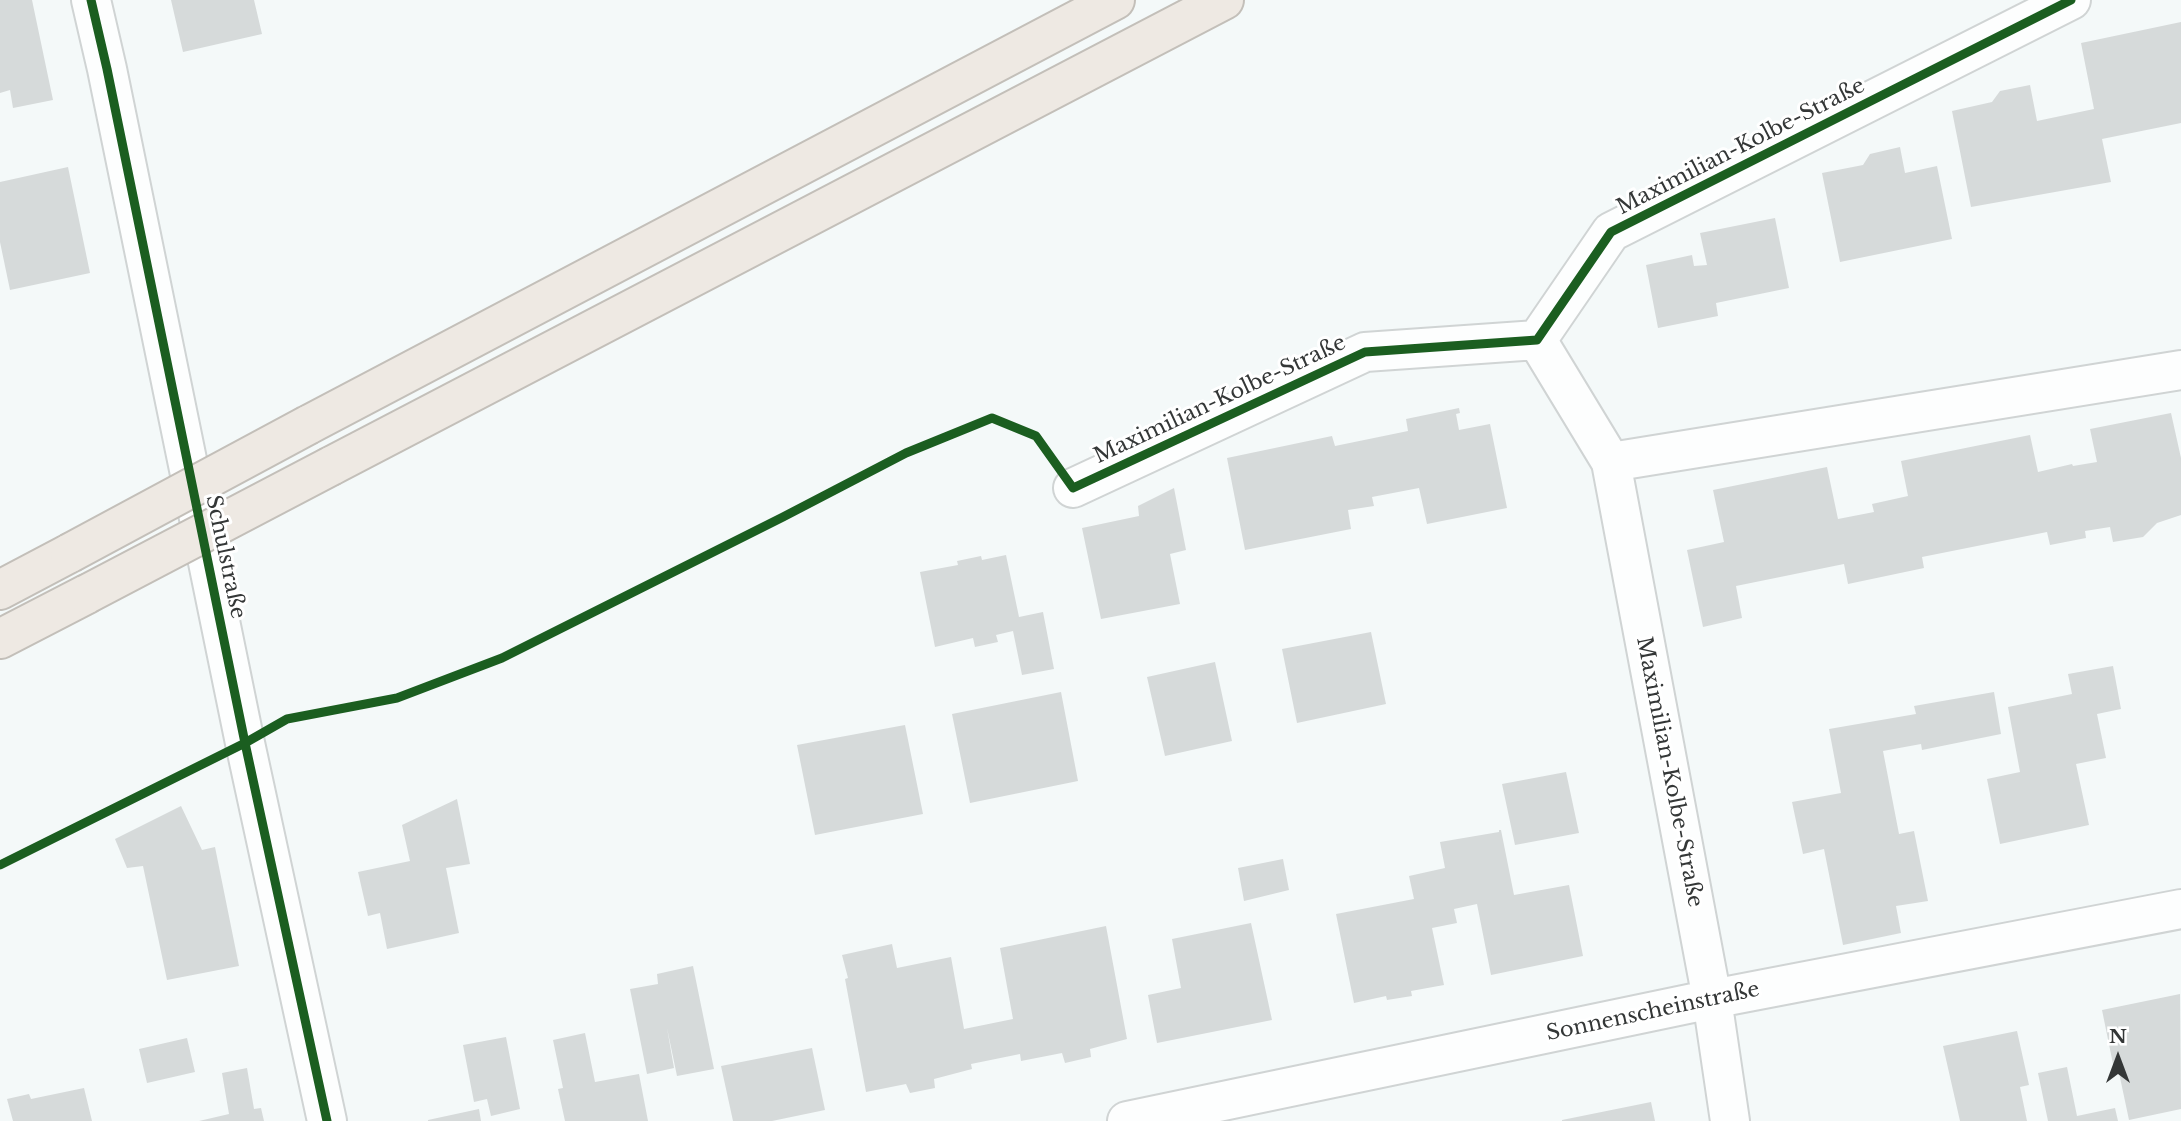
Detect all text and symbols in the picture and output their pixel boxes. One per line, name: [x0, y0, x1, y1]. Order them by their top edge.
street label: Maximilian-Kolbe-Straße: [1613, 73, 1869, 221]
street label: Maximilian-Kolbe-Straße: [1090, 330, 1350, 470]
street label: Schulstraße: [200, 493, 250, 621]
street label: Maximilian-Kolbe-Straße: [1630, 635, 1708, 909]
street label: Sonnenscheinstraße: [1544, 977, 1762, 1047]
north arrow: [2083, 1023, 2153, 1093]
text: N: [2109, 1025, 2127, 1048]

